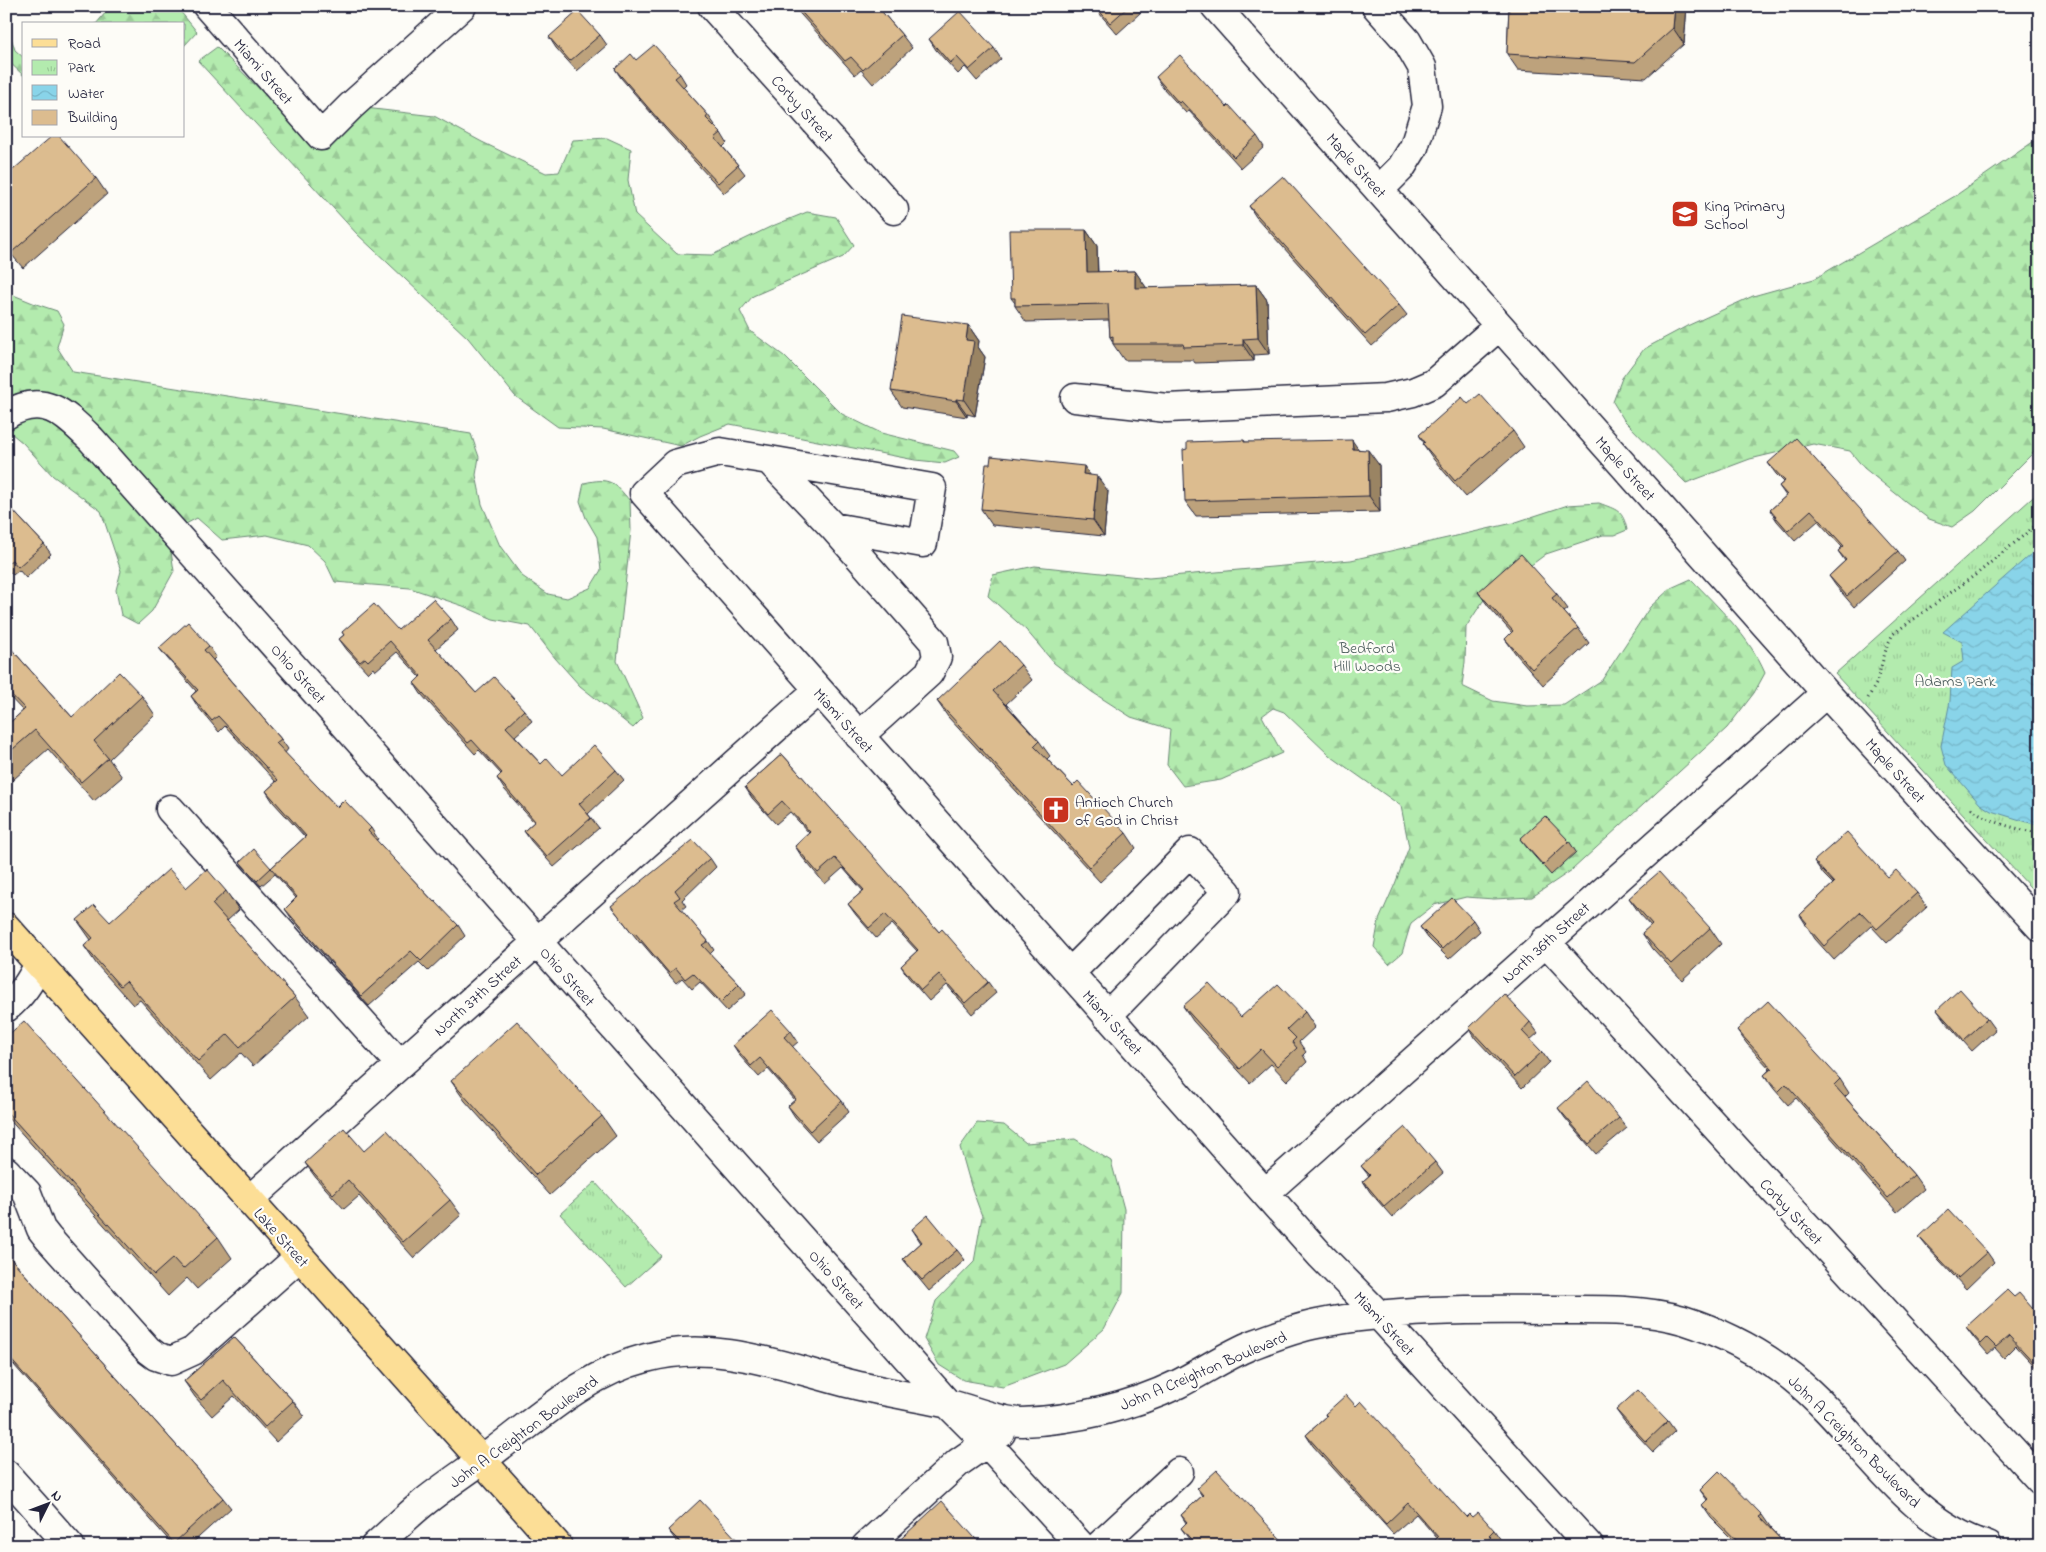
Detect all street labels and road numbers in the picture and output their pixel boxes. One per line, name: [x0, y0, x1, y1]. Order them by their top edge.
street label: Miami Street: [227, 34, 298, 111]
street label: Corby Street: [765, 70, 839, 149]
street label: Maple Street: [1320, 128, 1392, 205]
street label: Maple Street: [1589, 431, 1661, 508]
street label: Ohio Street: [264, 639, 331, 710]
street label: Miami Street: [807, 683, 879, 760]
street label: Maple Street: [1859, 733, 1931, 810]
street label: North 36th Street: [1497, 897, 1596, 990]
street label: Ohio Street: [533, 942, 600, 1013]
street label: North 37th Street: [429, 950, 528, 1043]
street label: Miami Street: [1076, 985, 1148, 1062]
street label: Corby Street: [1753, 1174, 1828, 1252]
street label: Lake Street: [247, 1203, 314, 1274]
street label: Ohio Street: [802, 1245, 869, 1316]
street label: Miami Street: [1347, 1287, 1420, 1363]
street label: John A Creighton Boulevard: [1117, 1326, 1291, 1418]
street label: John A Creighton Boulevard: [445, 1370, 604, 1495]
street label: John A Creighton Boulevard: [1782, 1371, 1925, 1514]

